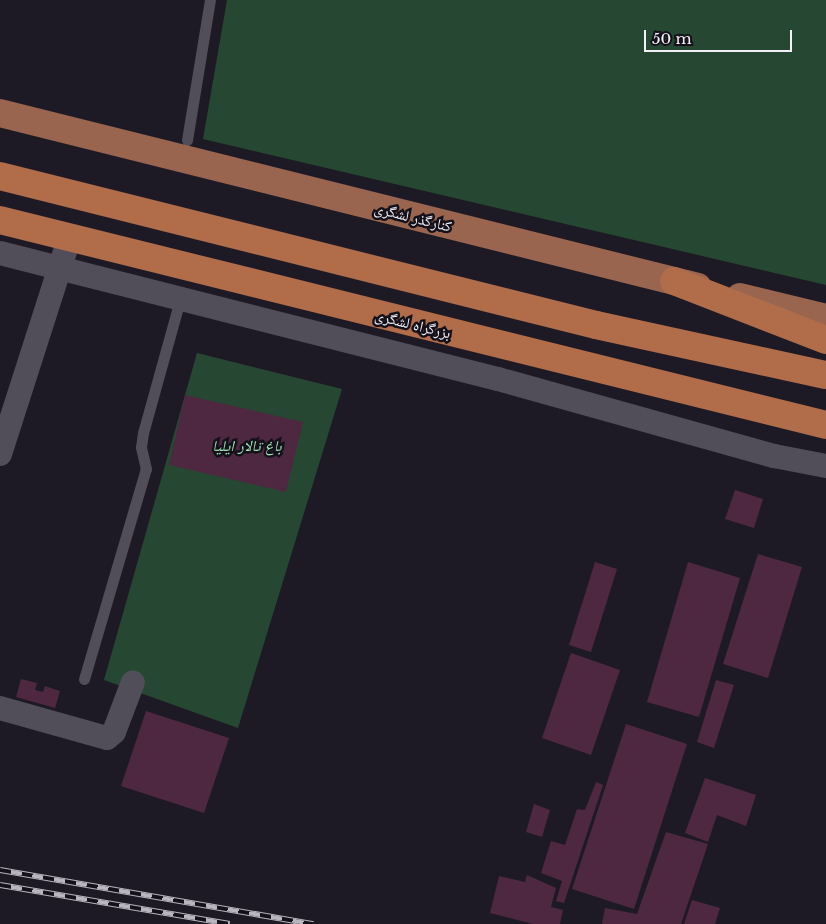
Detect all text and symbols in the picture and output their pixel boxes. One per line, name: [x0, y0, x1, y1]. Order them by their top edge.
scale bar: [646, 20, 794, 52]
text: 50 m: [652, 29, 692, 48]
street label: کنارگذر لشگری: [373, 199, 453, 235]
street label: بزرگراه لشگری: [373, 306, 453, 342]
park label: باغ تالار ایلیا: [212, 437, 282, 455]

